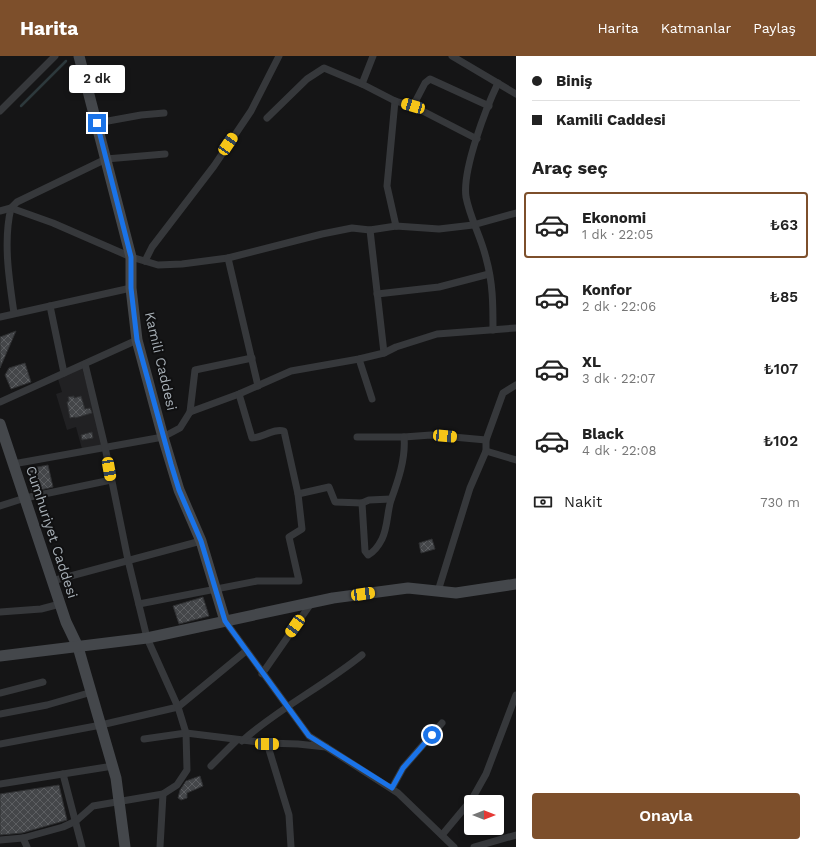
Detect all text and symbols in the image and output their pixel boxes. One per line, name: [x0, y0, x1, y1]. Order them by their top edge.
text: Harita: [20, 17, 78, 40]
text: Harita: [597, 20, 639, 36]
text: Katmanlar: [661, 20, 731, 36]
text: Paylaş: [753, 20, 796, 36]
callout: 2 dk: [69, 65, 125, 93]
text: 2 dk: [83, 71, 111, 86]
text: Biniş: [556, 72, 592, 90]
car: [400, 97, 426, 115]
text: Kamili Caddesi: [556, 111, 666, 129]
route end: [88, 114, 106, 132]
car: [216, 131, 240, 157]
text: Araç seç: [532, 157, 608, 178]
icon: car: [534, 207, 570, 243]
text: Ekonomi: [582, 209, 646, 227]
text: ₺63: [770, 216, 798, 234]
text: 1 dk · 22:05: [582, 227, 653, 242]
icon: car: [534, 279, 570, 315]
text: Konfor: [582, 281, 632, 299]
text: ₺85: [770, 288, 798, 306]
text: 2 dk · 22:06: [582, 299, 656, 314]
street label: Kamili Caddesi: [142, 310, 180, 412]
icon: car: [534, 351, 570, 387]
text: XL: [582, 353, 601, 371]
text: ₺107: [763, 360, 798, 378]
text: 3 dk · 22:07: [582, 371, 655, 386]
icon: car: [534, 423, 570, 459]
text: Black: [582, 425, 624, 443]
car: [433, 429, 457, 443]
text: ₺102: [763, 432, 798, 450]
text: 4 dk · 22:08: [582, 443, 657, 458]
car: [101, 456, 117, 482]
street label: Cumhuriyet Caddesi: [23, 464, 81, 600]
icon: cash: [532, 491, 554, 513]
text: Nakit: [564, 493, 602, 511]
text: 730 m: [760, 495, 800, 510]
car: [350, 586, 376, 602]
car: [283, 613, 307, 639]
route start: [423, 726, 441, 744]
car: [255, 738, 279, 750]
button: Onayla: [532, 793, 800, 839]
north arrow: [464, 795, 504, 835]
map controls: [464, 795, 504, 835]

